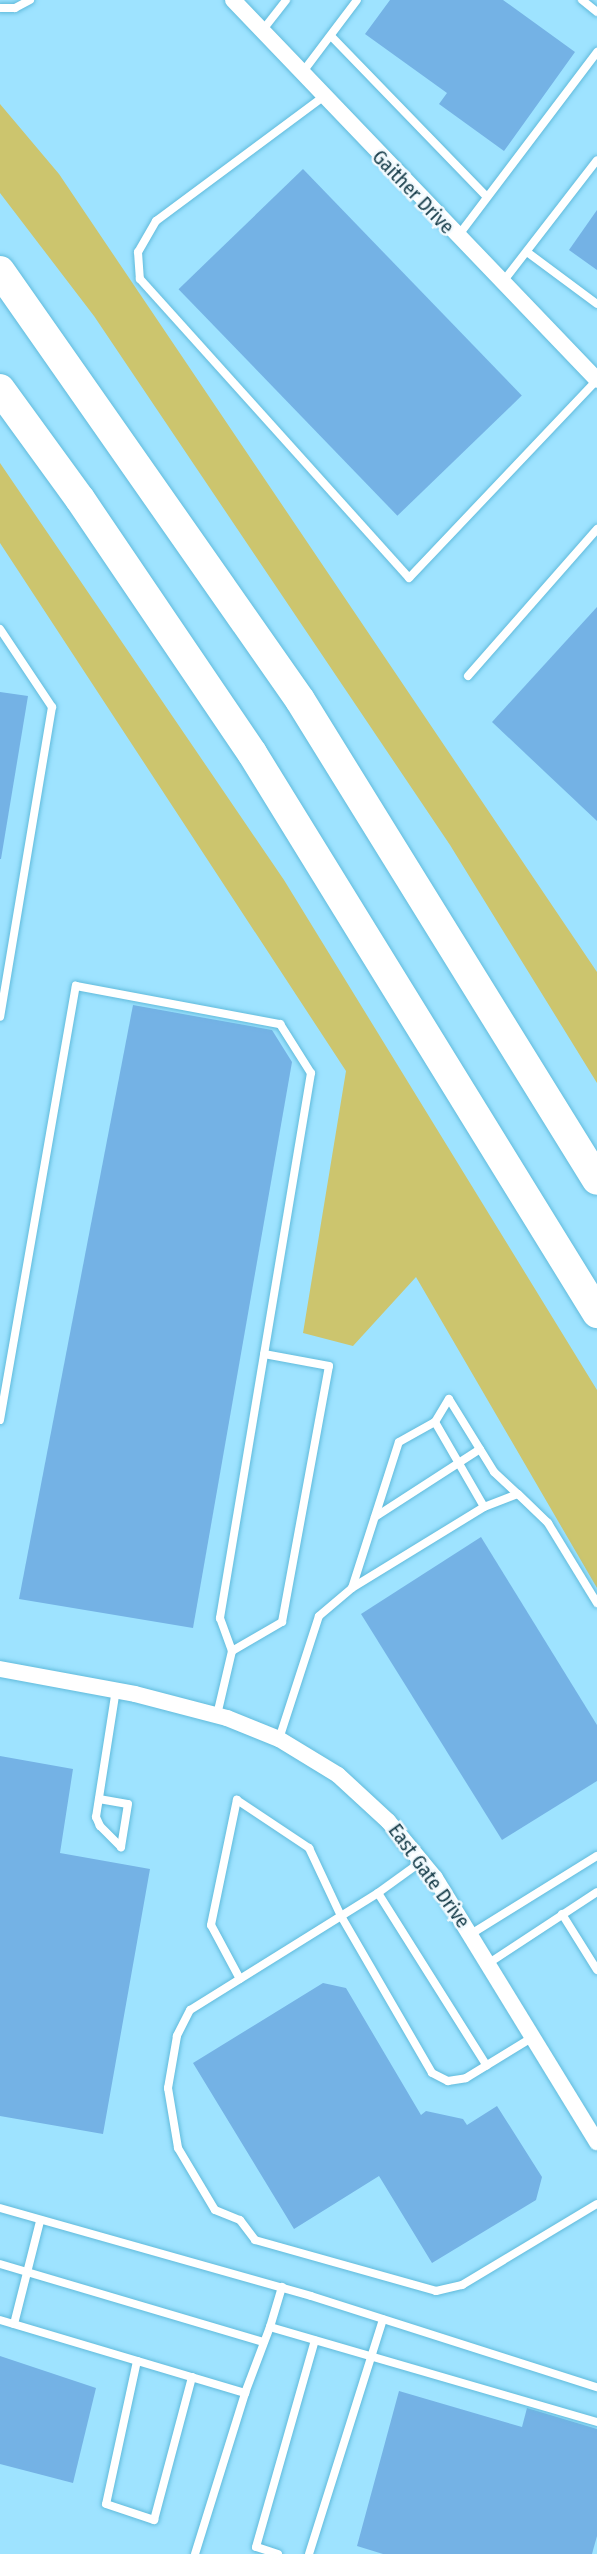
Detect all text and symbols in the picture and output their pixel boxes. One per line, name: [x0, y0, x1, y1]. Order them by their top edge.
street label: Gaither Drive: [367, 145, 459, 239]
street label: East Gate Drive: [383, 1819, 475, 1933]

